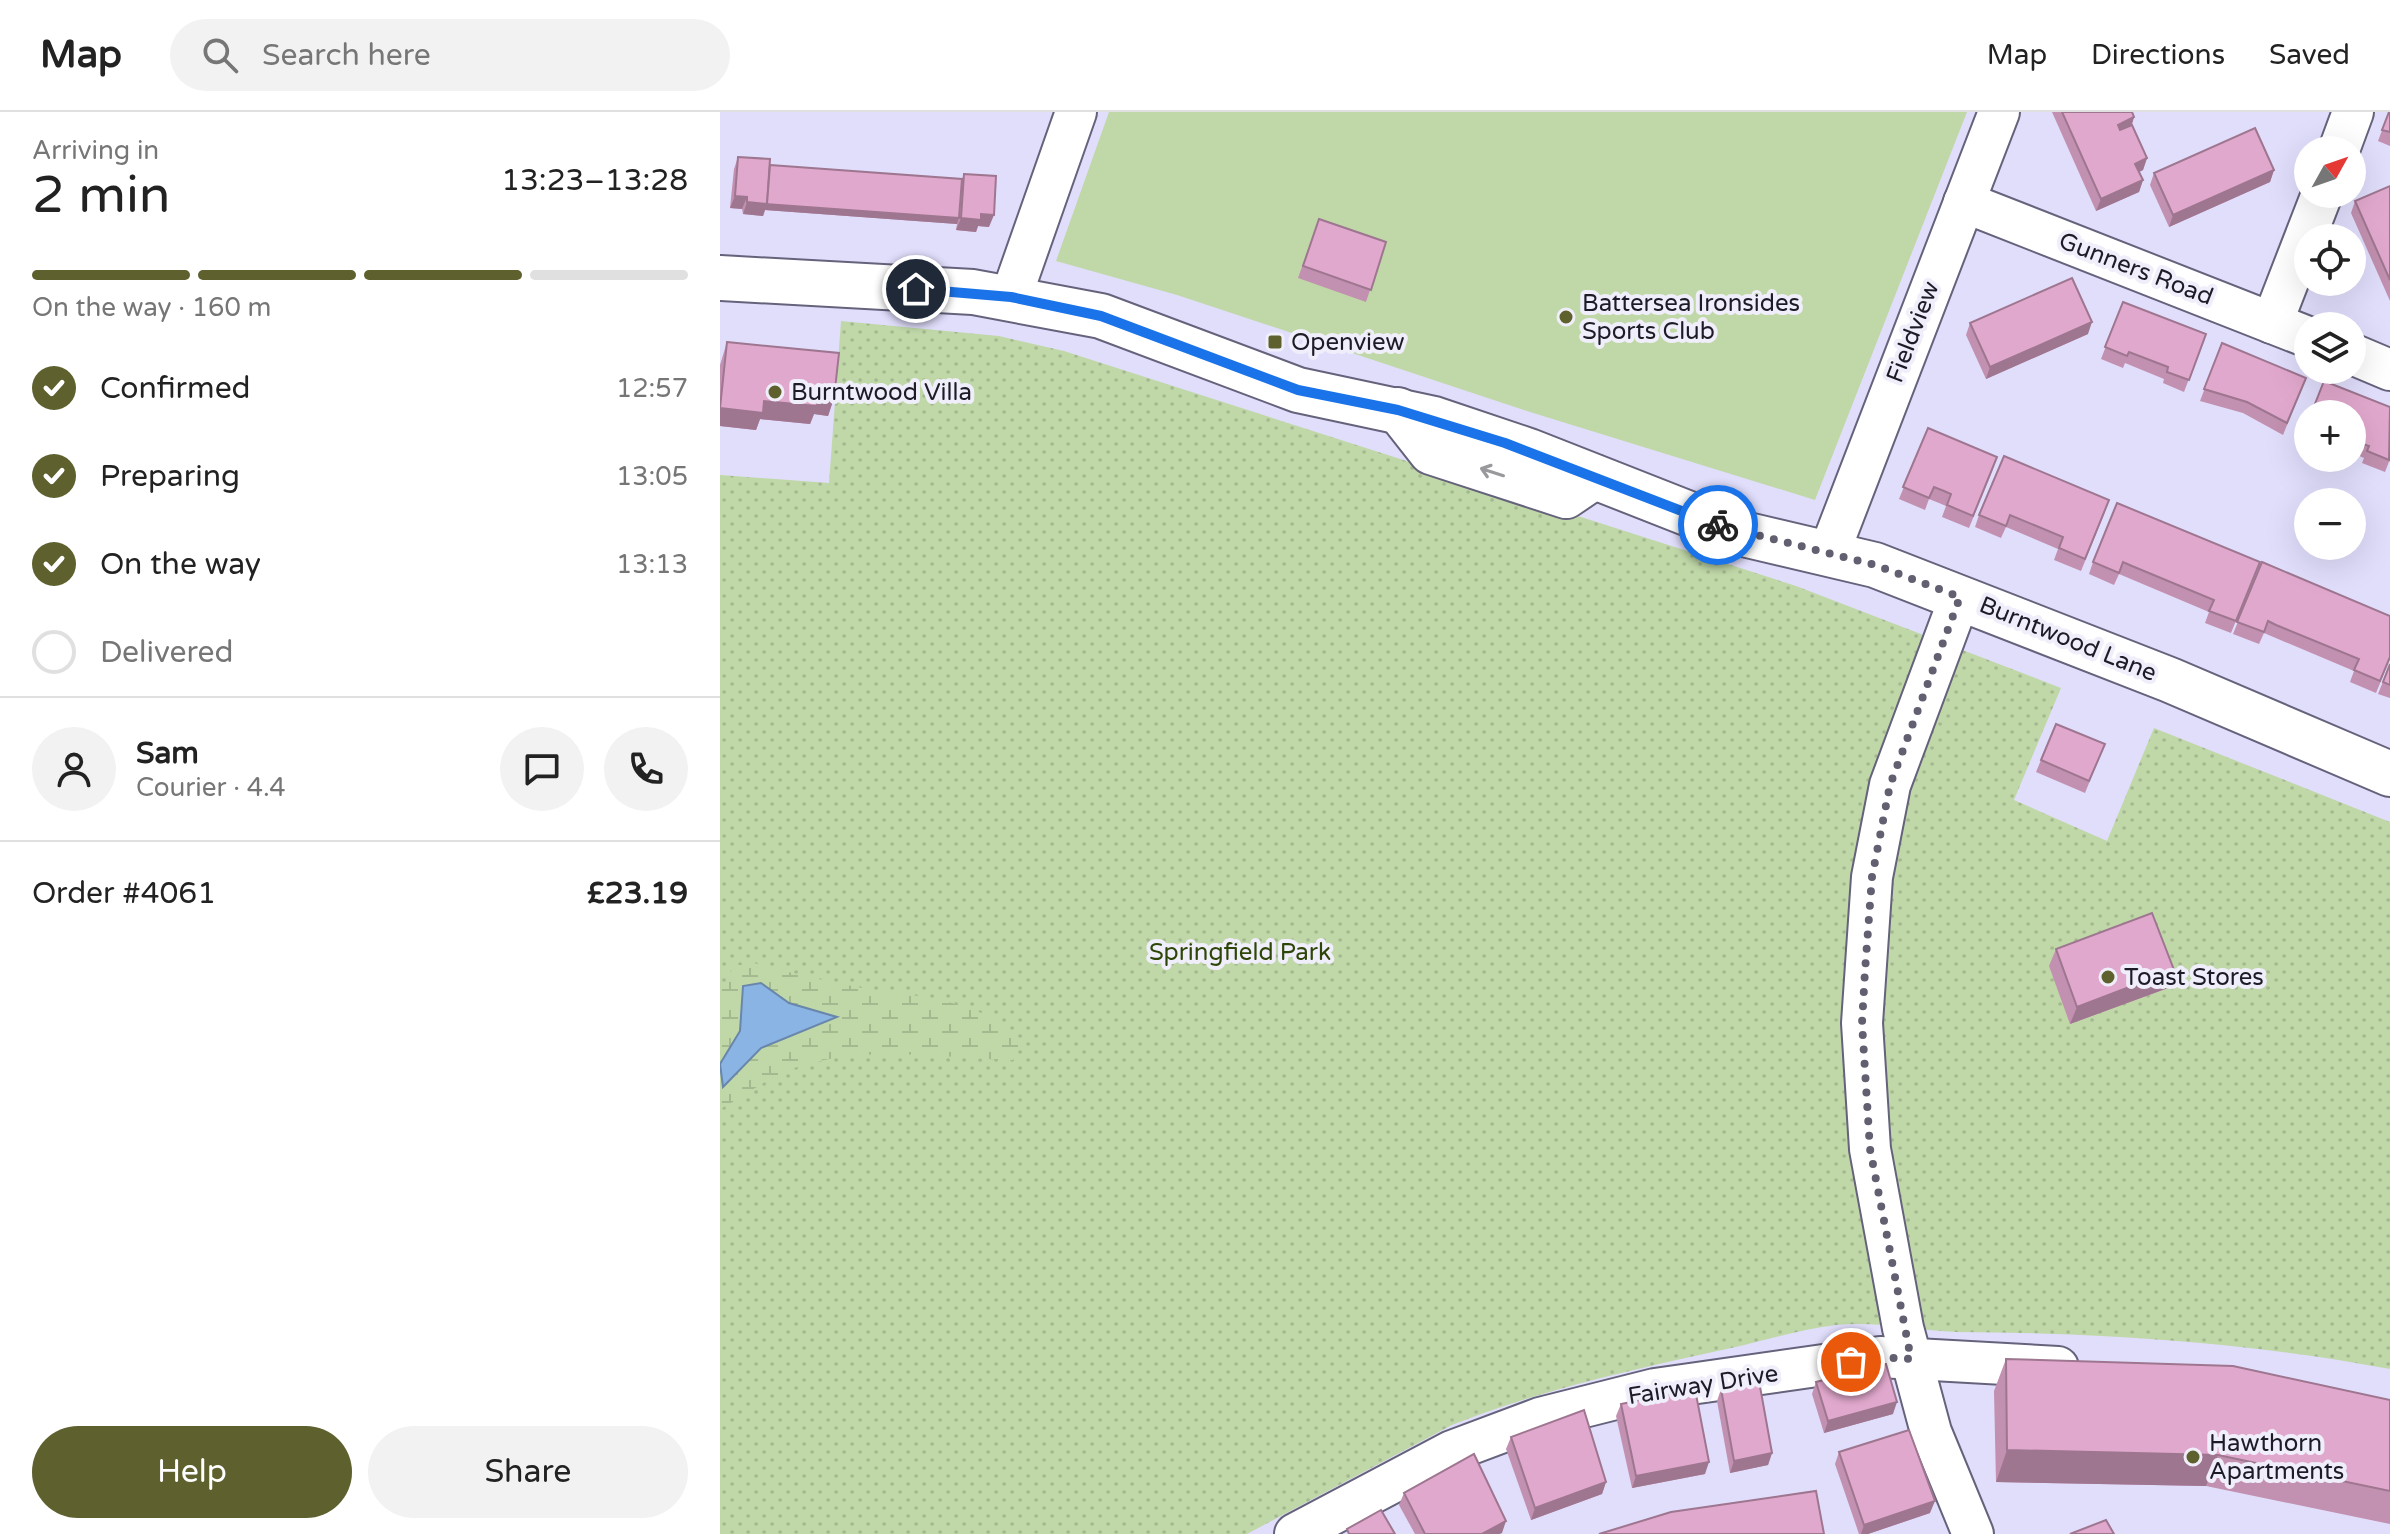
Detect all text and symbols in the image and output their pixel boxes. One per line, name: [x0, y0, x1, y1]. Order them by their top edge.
search box: [170, 19, 730, 91]
text: Map: [40, 32, 122, 78]
icon: search: [198, 33, 242, 77]
text: Search here: [262, 37, 431, 74]
text: Map: [1987, 38, 2047, 72]
text: Directions: [2091, 38, 2225, 72]
text: Saved: [2269, 38, 2350, 72]
text: Arriving in: [32, 135, 159, 166]
north arrow: [2294, 136, 2366, 208]
map controls: [2294, 136, 2366, 560]
text: 13:23–13:28: [501, 162, 688, 199]
text: 2 min: [32, 164, 171, 227]
button: locate: [2294, 224, 2366, 296]
street label: Gunners Road: [2055, 226, 2217, 312]
pin: [882, 255, 950, 323]
icon: home: [894, 267, 938, 311]
street label: Fieldview: [1880, 277, 1946, 387]
place label: Battersea Ironsides Sports Club: [1582, 289, 1800, 346]
text: On the way · 160 m: [32, 292, 271, 323]
marker: Battersea Ironsides Sports Club: [1557, 308, 1575, 326]
button: layers: [2294, 312, 2366, 384]
place label: Openview: [1291, 328, 1405, 357]
marker: Openview: [1266, 333, 1284, 351]
icon: check: [32, 366, 76, 410]
text: Confirmed: [100, 370, 251, 407]
text: 12:57: [616, 373, 688, 404]
place label: Burntwood Villa: [791, 378, 972, 407]
marker: Burntwood Villa: [766, 383, 784, 401]
button: +: [2294, 400, 2366, 472]
icon: check: [32, 454, 76, 498]
text: Preparing: [100, 458, 240, 495]
text: 13:05: [616, 461, 688, 492]
one-way arrow: [1480, 463, 1505, 478]
courier: [1678, 485, 1758, 565]
button: −: [2294, 488, 2366, 560]
icon: bike: [1696, 503, 1740, 547]
icon: check: [32, 542, 76, 586]
text: On the way: [100, 546, 261, 583]
text: 13:13: [616, 549, 688, 580]
street label: Burntwood Lane: [1975, 590, 2161, 688]
text: Delivered: [100, 634, 234, 671]
button: person: [32, 727, 116, 811]
button: chat: [500, 727, 584, 811]
button: phone: [604, 727, 688, 811]
text: Sam: [136, 735, 199, 772]
text: Courier · 4.4: [136, 772, 286, 803]
text: Order #4061: [32, 875, 216, 912]
text: £23.19: [587, 875, 688, 912]
park label: Springfield Park: [1149, 938, 1331, 967]
place label: Toast Stores: [2124, 963, 2264, 992]
marker: Toast Stores: [2099, 968, 2117, 986]
pin: [1817, 1328, 1885, 1396]
icon: bag: [1829, 1340, 1873, 1384]
street label: Fairway Drive: [1626, 1359, 1780, 1411]
button: Help: [32, 1426, 352, 1518]
button: Share: [368, 1426, 688, 1518]
place label: Hawthorn Apartments: [2209, 1429, 2344, 1486]
marker: Hawthorn Apartments: [2184, 1448, 2202, 1466]

